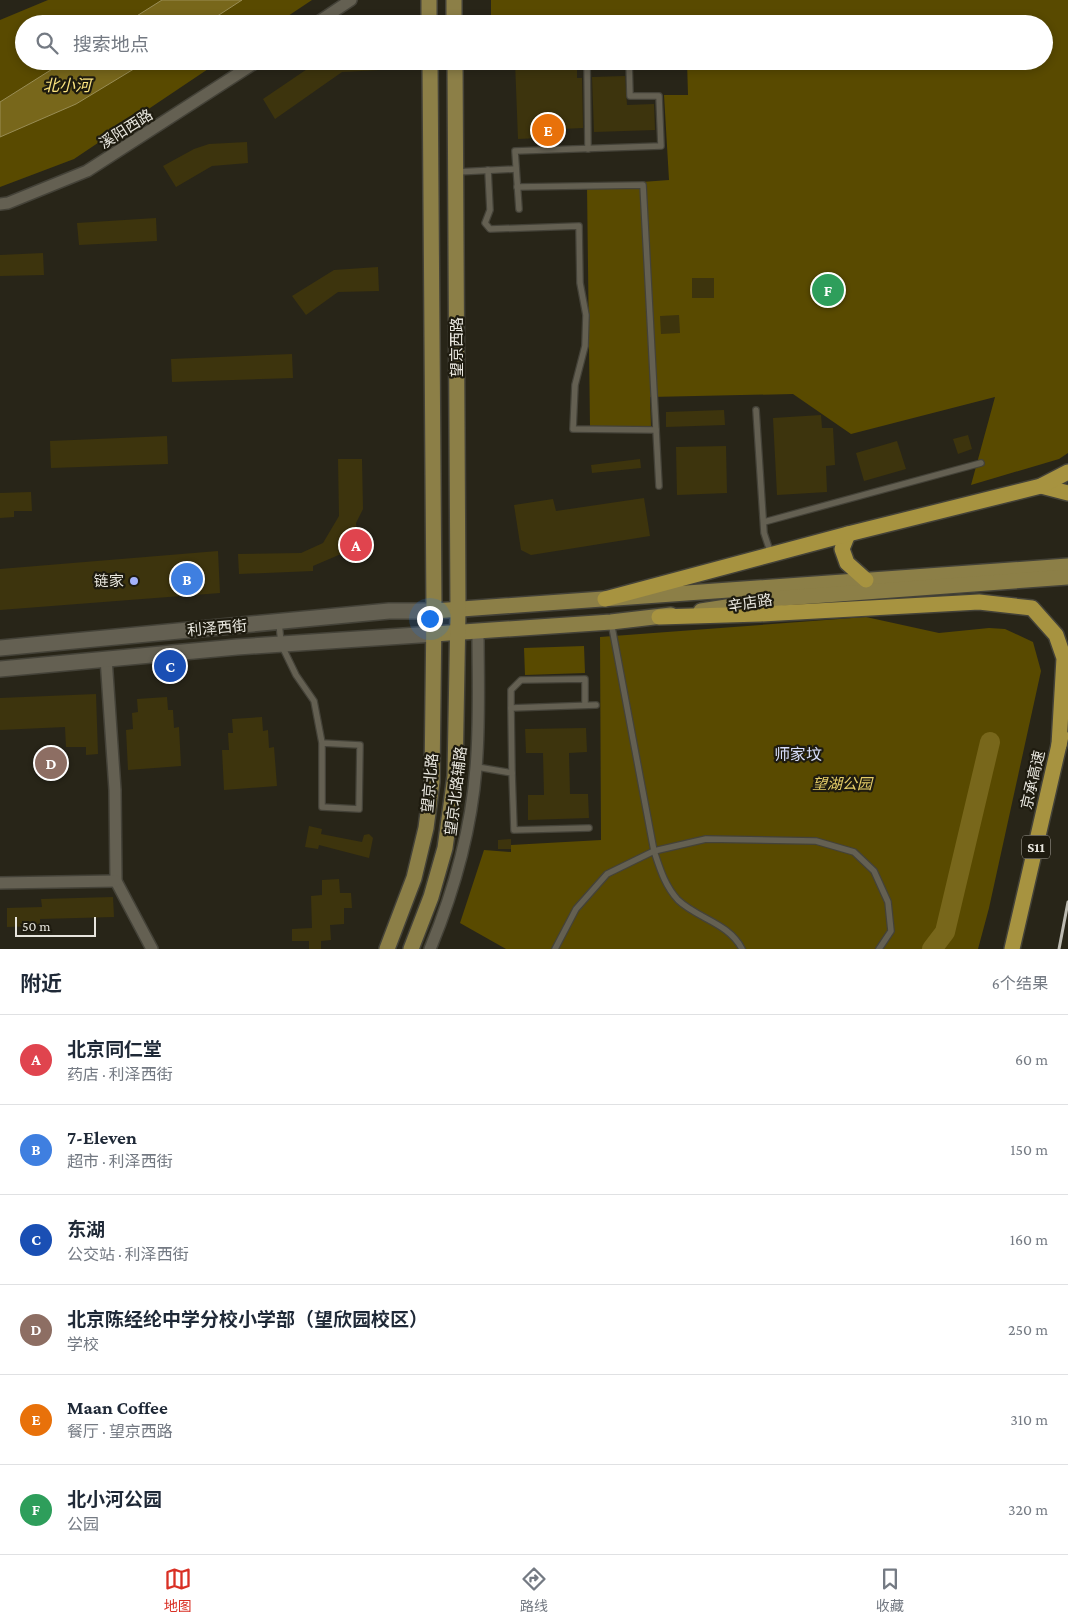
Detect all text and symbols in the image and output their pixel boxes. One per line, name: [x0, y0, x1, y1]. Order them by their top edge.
search box: [15, 15, 1053, 70]
icon: search: [33, 29, 61, 57]
text: 搜索地点: [73, 34, 149, 55]
water label: 北小河: [43, 77, 94, 94]
street label: 溪阳西路: [96, 106, 156, 152]
pin: E: [532, 111, 564, 149]
pin: F: [812, 271, 844, 309]
street label: 望京西路: [449, 317, 465, 377]
pin: A: [340, 526, 372, 564]
pin: B: [171, 560, 203, 598]
place label: 链家: [94, 573, 124, 589]
marker: 链家: [128, 575, 140, 587]
street label: 辛店路: [727, 592, 773, 614]
your location: [417, 606, 443, 632]
street label: 利泽西街: [186, 617, 248, 639]
pin: C: [154, 647, 186, 685]
pin: D: [35, 744, 67, 782]
street label: 望京北路辅路: [442, 745, 469, 837]
district label: 师家坟: [774, 746, 822, 763]
street label: 京承高速: [1018, 749, 1048, 811]
street label: 望京北路: [418, 752, 441, 814]
park label: 望湖公园: [812, 776, 874, 792]
road number: S11: [1022, 836, 1050, 859]
scale bar: [15, 914, 96, 937]
text: 50 m: [22, 918, 50, 934]
text: 附近: [20, 972, 62, 996]
text: 6个结果: [992, 975, 1048, 992]
text: 北京同仁堂: [67, 1039, 162, 1060]
text: A: [31, 1051, 41, 1068]
text: 60 m: [1015, 1051, 1048, 1068]
text: 药店 · 利泽西街: [67, 1066, 173, 1083]
text: 7-Eleven: [67, 1127, 137, 1148]
text: B: [31, 1141, 41, 1158]
text: 150 m: [1010, 1141, 1048, 1158]
text: 超市 · 利泽西街: [67, 1153, 173, 1170]
text: 东湖: [67, 1219, 105, 1240]
text: C: [31, 1231, 41, 1248]
text: 160 m: [1010, 1231, 1048, 1248]
text: 公交站 · 利泽西街: [67, 1246, 189, 1263]
text: 北京陈经纶中学分校小学部（望欣园校区）: [67, 1309, 428, 1330]
text: D: [30, 1321, 42, 1338]
text: 250 m: [1008, 1321, 1048, 1338]
text: 学校: [67, 1336, 99, 1353]
text: Maan Coffee: [67, 1397, 168, 1418]
text: E: [31, 1411, 41, 1428]
text: 310 m: [1010, 1411, 1048, 1428]
text: 餐厅 · 望京西路: [67, 1423, 173, 1440]
text: 北小河公园: [67, 1489, 162, 1510]
text: F: [32, 1501, 40, 1518]
text: 320 m: [1008, 1501, 1048, 1518]
text: 公园: [67, 1516, 99, 1533]
tab: 地图: [164, 1565, 192, 1615]
tab: 路线: [520, 1565, 548, 1615]
tab: 收藏: [876, 1565, 904, 1615]

